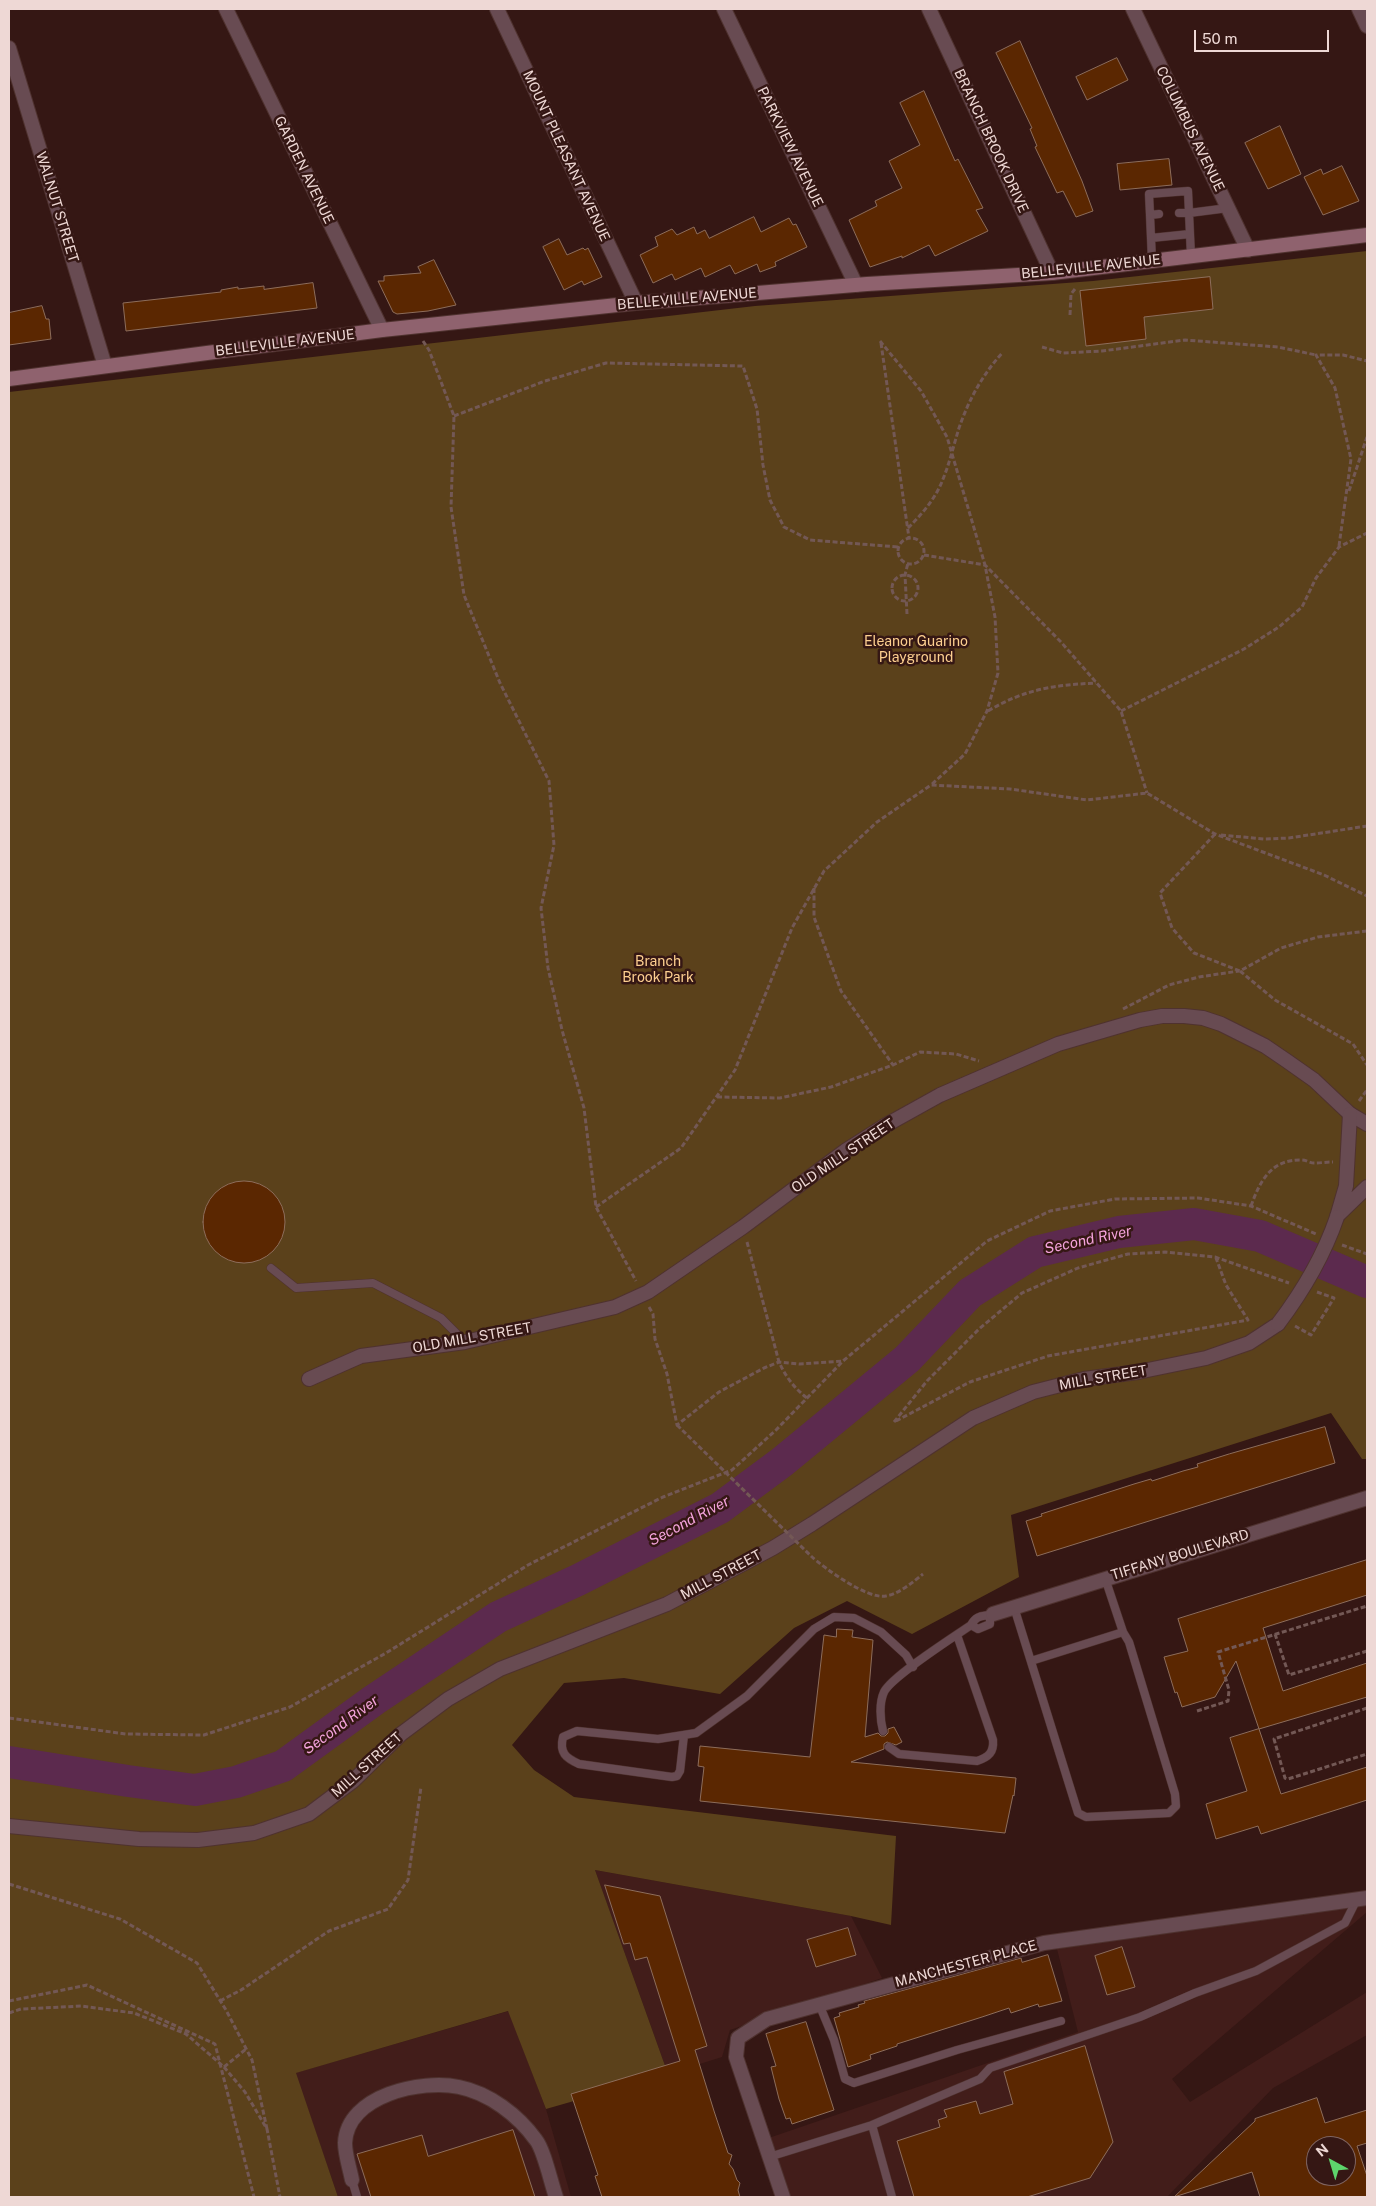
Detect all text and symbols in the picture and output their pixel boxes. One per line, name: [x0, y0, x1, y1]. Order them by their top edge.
scale bar: [1196, 20, 1331, 52]
text: 50 m: [1202, 30, 1237, 47]
street label: COLUMBUS AVENUE: [1152, 64, 1228, 194]
street label: BRANCH BROOK DRIVE: [950, 66, 1032, 216]
street label: MOUNT PLEASANT AVENUE: [519, 68, 613, 244]
street label: PARKVIEW AVENUE: [754, 84, 826, 210]
street label: GARDEN AVENUE: [271, 113, 337, 227]
street label: WALNUT STREET: [32, 150, 82, 264]
street label: BELLEVILLE AVENUE: [1020, 251, 1162, 283]
street label: BELLEVILLE AVENUE: [616, 285, 758, 313]
street label: BELLEVILLE AVENUE: [214, 326, 356, 360]
park label: Eleanor Guarino Playground: [864, 634, 968, 666]
park label: Branch Brook Park: [622, 954, 694, 986]
street label: OLD MILL STREET: [788, 1115, 898, 1197]
water label: Second River: [1043, 1222, 1133, 1258]
street label: OLD MILL STREET: [411, 1319, 533, 1357]
street label: MILL STREET: [1058, 1362, 1148, 1394]
water label: Second River: [646, 1492, 732, 1550]
street label: TIFFANY BOULEVARD: [1109, 1526, 1251, 1584]
street label: MILL STREET: [678, 1547, 764, 1603]
water label: Second River: [300, 1692, 382, 1758]
street label: MILL STREET: [328, 1729, 406, 1801]
street label: MANCHESTER PLACE: [893, 1937, 1039, 1991]
north arrow: [1306, 2136, 1356, 2186]
text: N: [1313, 2140, 1331, 2160]

